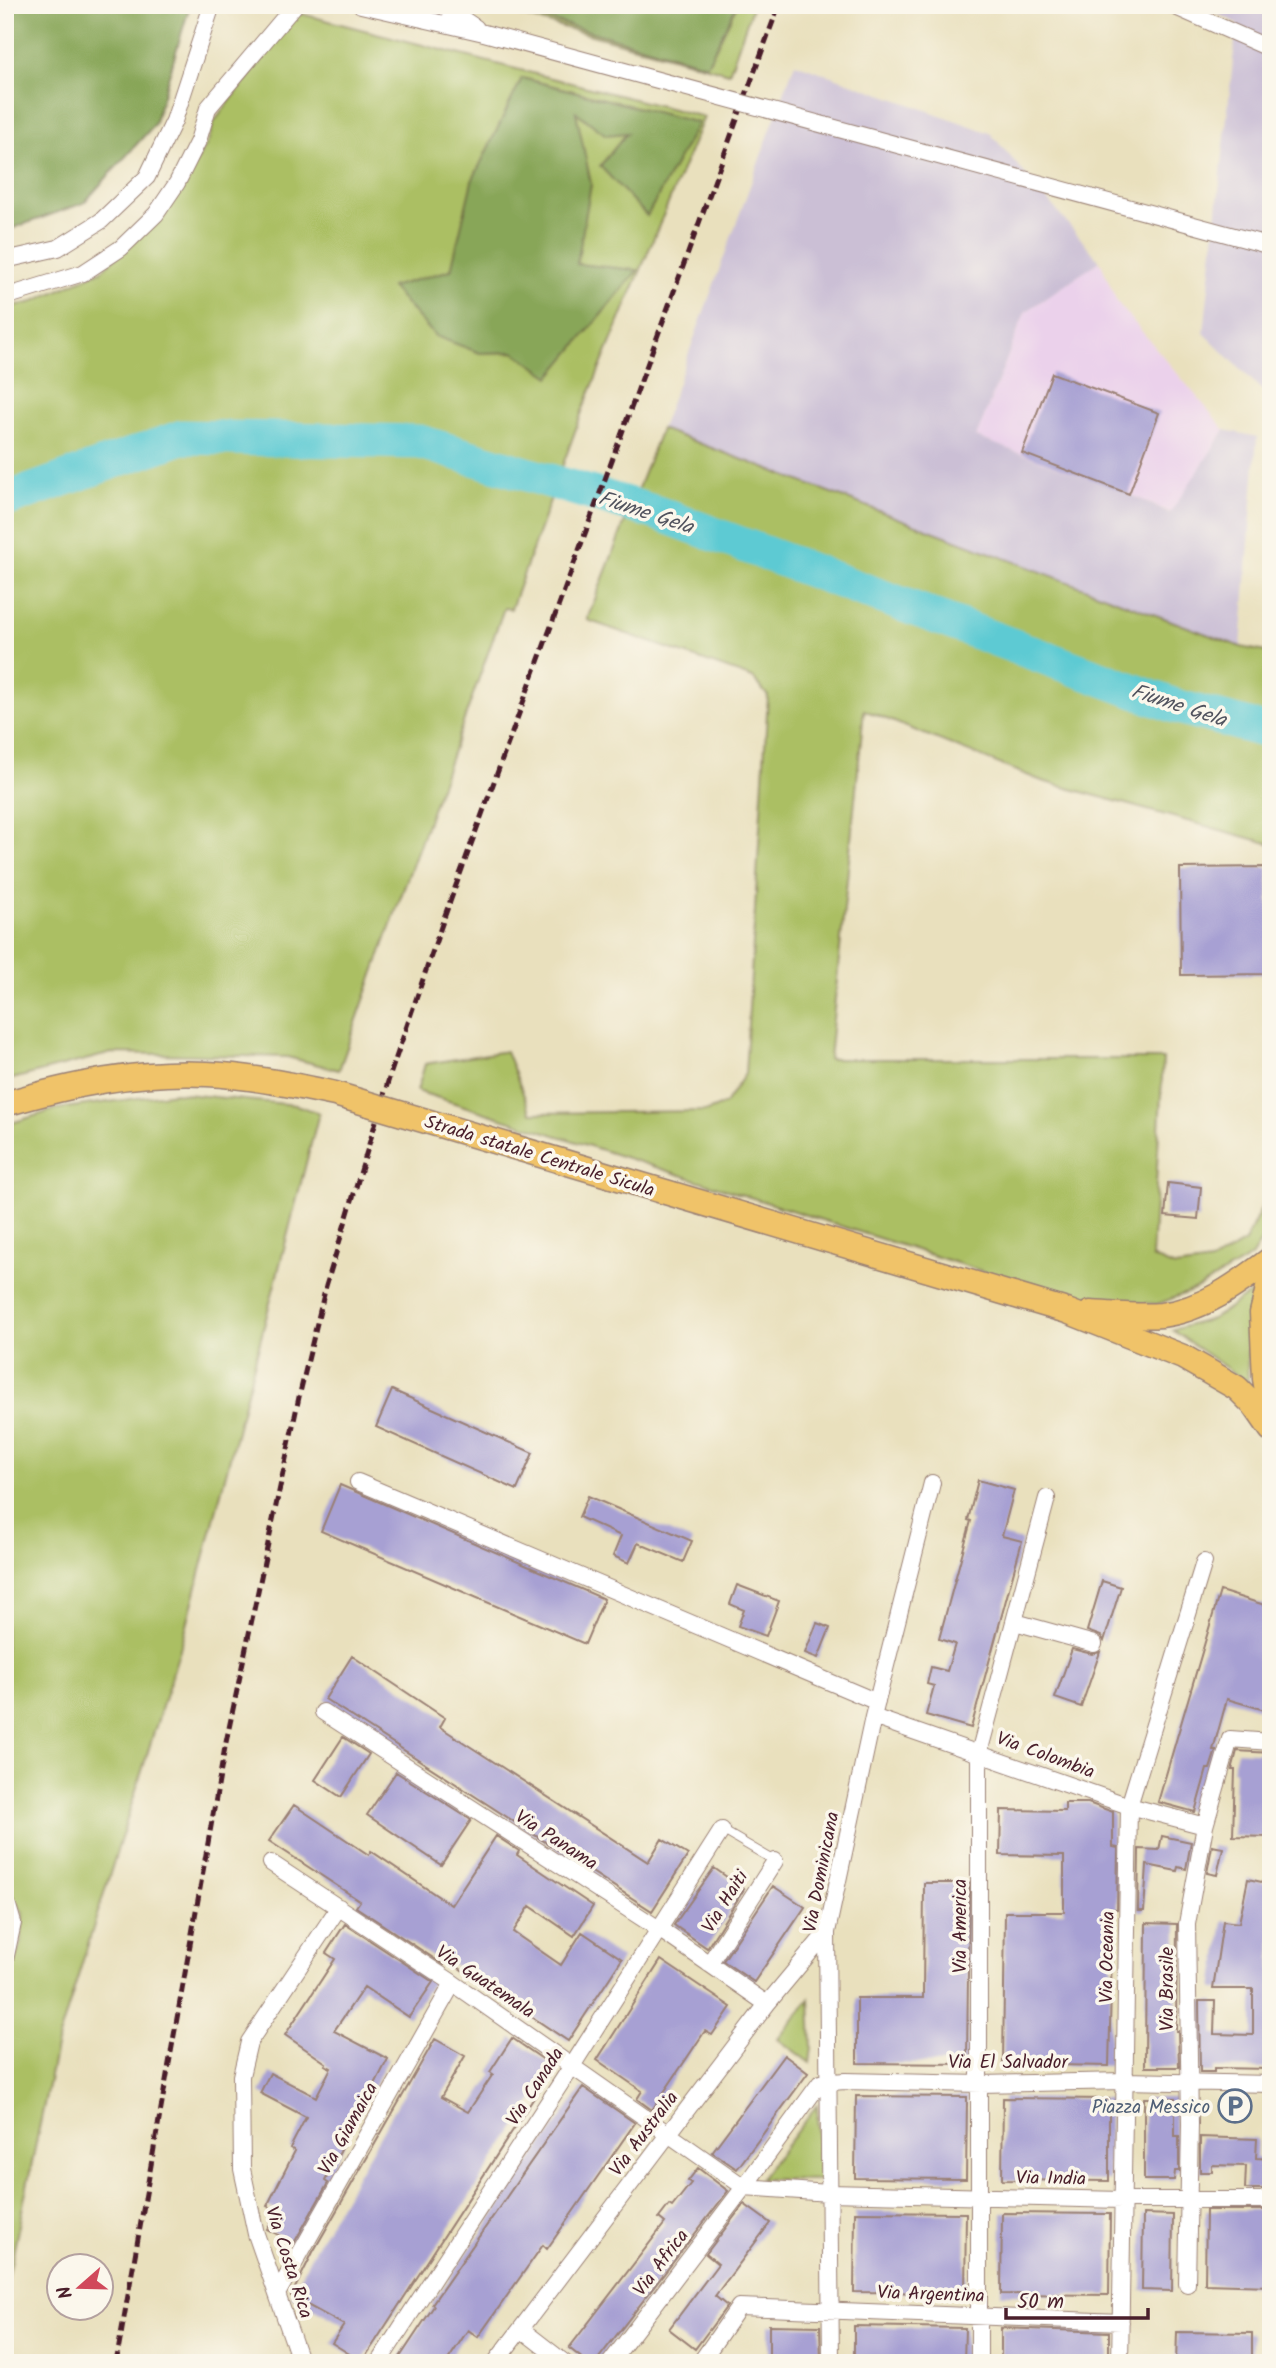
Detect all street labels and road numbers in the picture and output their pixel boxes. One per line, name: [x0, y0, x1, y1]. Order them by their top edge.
street label: Strada statale Centrale Sicula: [421, 1108, 658, 1206]
street label: Via Colombia: [992, 1724, 1099, 1788]
street label: Via Panama: [509, 1803, 603, 1879]
street label: Via Dominicana: [796, 1809, 848, 1935]
street label: Via Haiti: [695, 1864, 758, 1939]
street label: Via America: [946, 1879, 976, 1973]
street label: Via Oceania: [1092, 1911, 1124, 2003]
street label: Via Guatemala: [429, 1938, 541, 2027]
street label: Via Brasile: [1153, 1946, 1183, 2031]
street label: Via Canada: [499, 2042, 572, 2133]
street label: Via El Salvador: [948, 2048, 1069, 2078]
street label: Via Giamaica: [311, 2077, 387, 2181]
street label: Via Australia: [602, 2085, 687, 2183]
street label: Via India: [1016, 2163, 1086, 2195]
street label: Via Costa Rica: [256, 2203, 320, 2322]
street label: Via Africa: [626, 2223, 697, 2303]
street label: Via Argentina: [877, 2278, 985, 2312]

